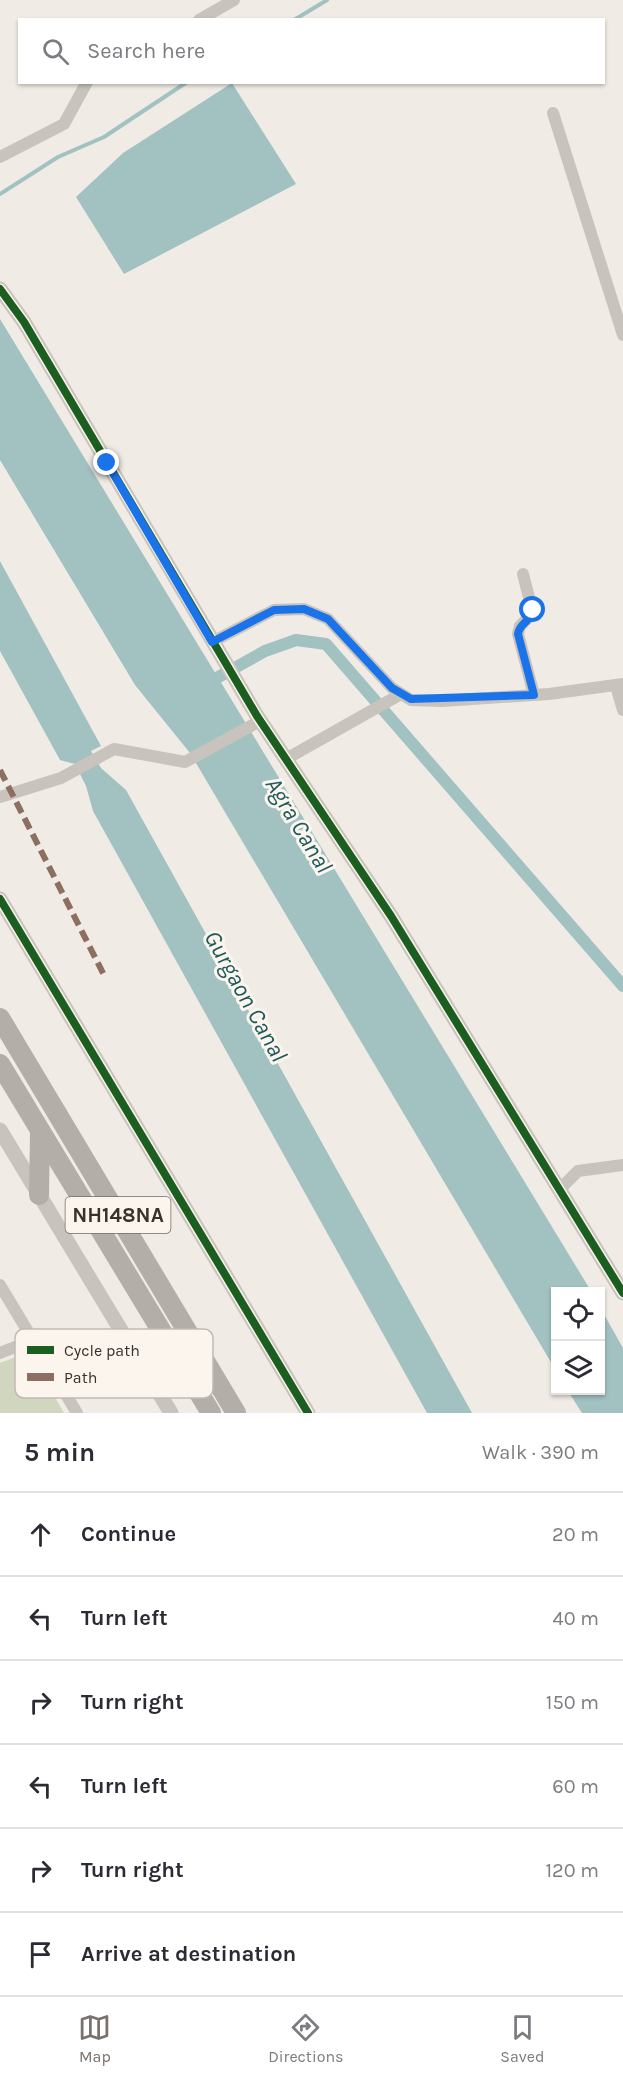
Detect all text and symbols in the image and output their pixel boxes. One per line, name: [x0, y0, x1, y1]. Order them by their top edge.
search box: [18, 18, 605, 84]
icon: search: [39, 35, 72, 68]
text: Search here: [87, 38, 205, 64]
route end: [93, 449, 119, 475]
route start: [519, 596, 545, 622]
water label: Agra Canal: [260, 772, 338, 878]
water label: Gurgaon Canal: [198, 926, 294, 1066]
road number: NH148NA: [66, 1197, 170, 1233]
map controls: [551, 1287, 605, 1395]
button: locate: [551, 1287, 605, 1341]
legend: [15, 1329, 213, 1398]
text: Cycle path: [64, 1341, 140, 1360]
button: layers: [551, 1341, 605, 1395]
text: Path: [64, 1368, 97, 1387]
text: 5 min: [24, 1437, 95, 1468]
text: Walk · 390 m: [482, 1441, 599, 1464]
icon: ahead: [24, 1518, 57, 1551]
text: Continue: [81, 1521, 176, 1547]
text: 20 m: [552, 1523, 599, 1546]
icon: left: [24, 1602, 57, 1635]
text: Turn left: [81, 1605, 168, 1631]
text: 40 m: [553, 1607, 599, 1630]
icon: right: [24, 1686, 57, 1719]
text: Turn right: [81, 1689, 184, 1715]
text: 150 m: [546, 1691, 599, 1714]
icon: left: [24, 1770, 57, 1803]
text: Turn left: [81, 1773, 168, 1799]
text: 60 m: [552, 1775, 599, 1798]
icon: right: [24, 1854, 57, 1887]
text: Turn right: [81, 1857, 184, 1883]
text: 120 m: [545, 1859, 599, 1882]
icon: arrive: [24, 1938, 57, 1971]
text: Arrive at destination: [81, 1941, 296, 1967]
tab: Map: [78, 2011, 111, 2066]
tab: Directions: [268, 2011, 343, 2066]
tab: Saved: [500, 2011, 545, 2066]

